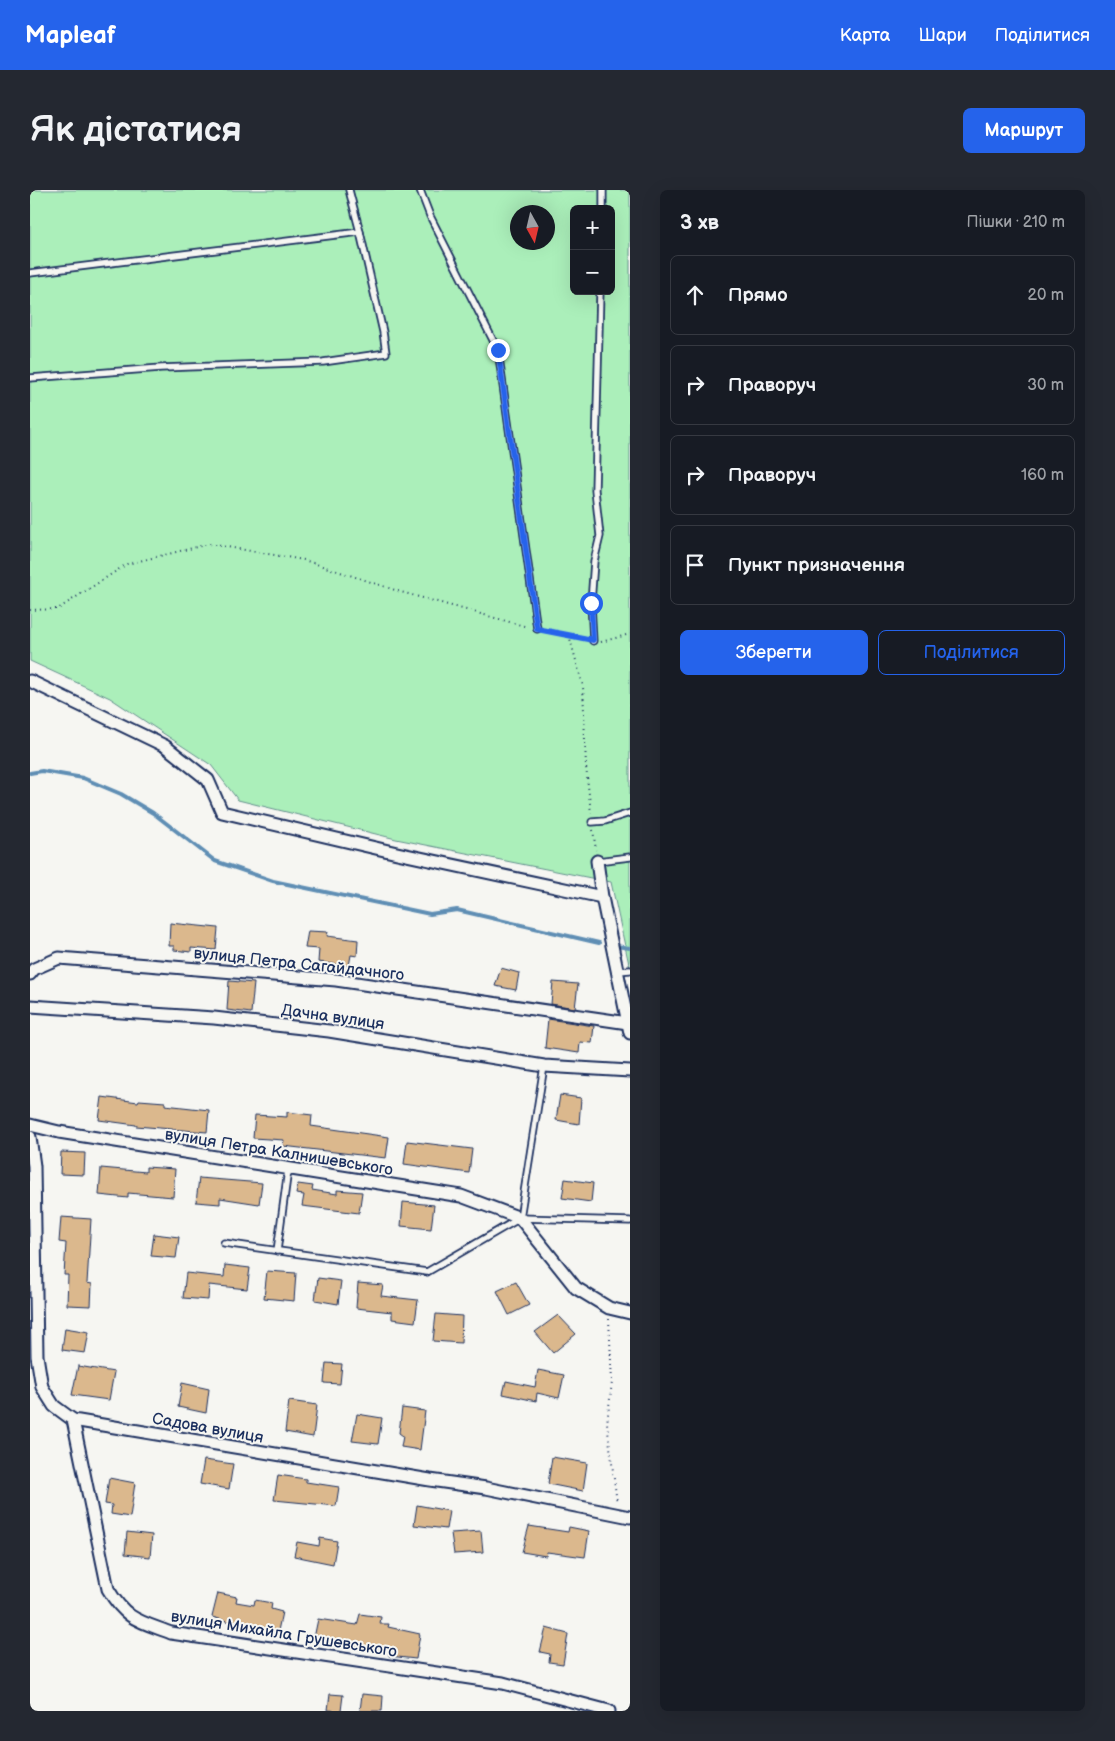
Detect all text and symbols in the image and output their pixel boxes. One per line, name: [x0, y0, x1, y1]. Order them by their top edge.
text: Mapleaf: [25, 21, 116, 50]
text: Карта: [840, 25, 890, 46]
text: Шари: [918, 25, 967, 46]
text: Поділитися: [995, 25, 1090, 46]
button: Маршрут: [963, 108, 1085, 153]
text: Як дістатися: [30, 109, 242, 152]
north arrow: [510, 205, 555, 250]
map controls: [570, 205, 615, 295]
button: +: [570, 205, 615, 250]
text: 3 хв: [680, 210, 719, 235]
text: Пішки · 210 m: [967, 213, 1065, 232]
button: −: [570, 250, 615, 295]
icon: ahead: [681, 281, 709, 309]
text: Прямо: [728, 284, 788, 307]
text: 20 m: [1028, 286, 1064, 305]
route end: [487, 339, 510, 362]
icon: right: [681, 371, 709, 399]
text: Праворуч: [728, 374, 816, 397]
text: 30 m: [1027, 376, 1064, 395]
icon: right: [681, 461, 709, 489]
text: Праворуч: [728, 464, 816, 487]
text: 160 m: [1021, 466, 1064, 485]
icon: arrive: [681, 551, 709, 579]
text: Пункт призначення: [728, 554, 905, 577]
route start: [580, 592, 603, 615]
button: Зберегти: [680, 630, 868, 675]
button: Поділитися: [878, 630, 1065, 675]
street label: вулиця Петра Сагайдачного: [193, 944, 405, 985]
street label: Дачна вулиця: [280, 1001, 386, 1034]
street label: вулиця Петра Калнишевського: [163, 1125, 394, 1180]
street label: Садова вулиця: [151, 1409, 265, 1448]
street label: вулиця Михайла Грушевського: [169, 1607, 398, 1662]

